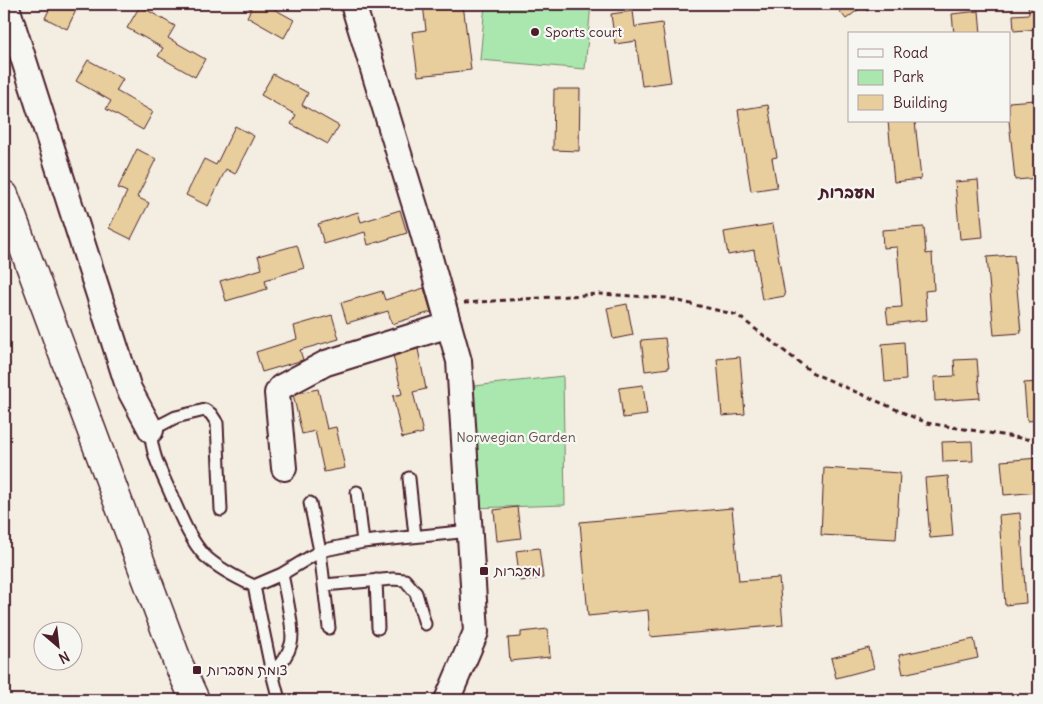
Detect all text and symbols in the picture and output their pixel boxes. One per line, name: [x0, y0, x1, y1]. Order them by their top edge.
place label: Sports court: [545, 23, 623, 41]
marker: Sports court: [529, 26, 541, 38]
legend: [848, 32, 1010, 122]
text: Road: [893, 43, 928, 62]
text: Park: [893, 67, 924, 86]
text: Building: [893, 93, 948, 112]
district label: מעברות: [817, 182, 875, 202]
park label: Norwegian Garden: [456, 428, 576, 446]
place label: מעברות: [493, 562, 541, 580]
marker: מעברות: [478, 565, 490, 577]
north arrow: [32, 622, 82, 672]
text: N: [56, 647, 73, 668]
place label: צומת מעברות: [206, 661, 288, 679]
marker: צומת מעברות: [191, 664, 203, 676]

